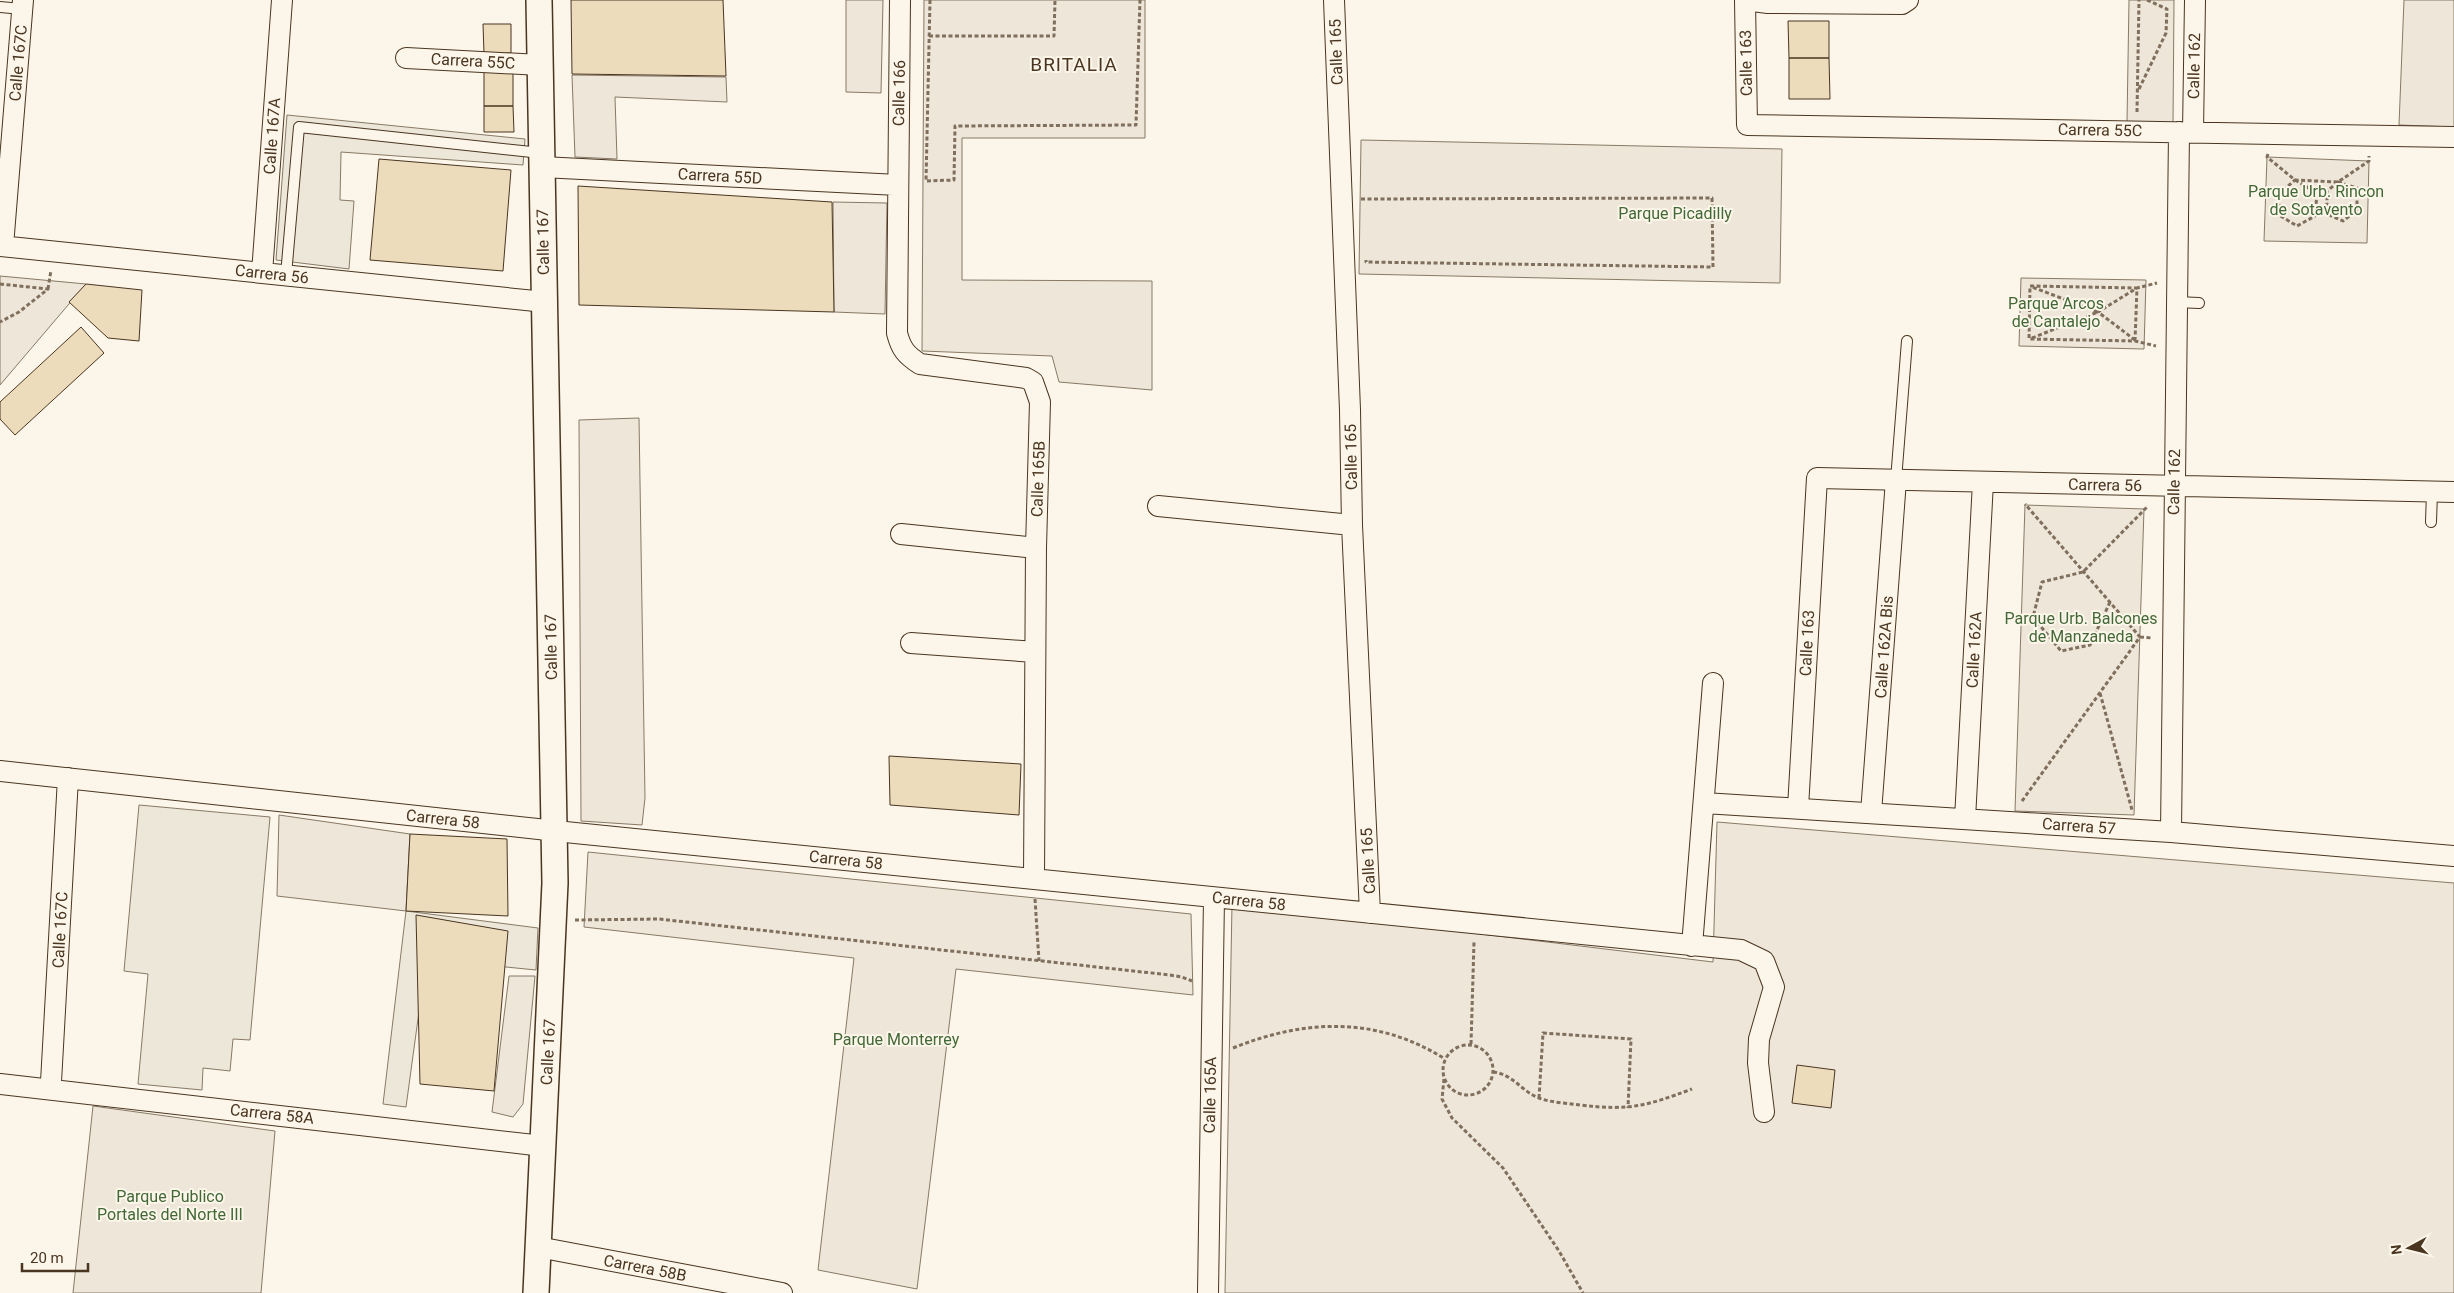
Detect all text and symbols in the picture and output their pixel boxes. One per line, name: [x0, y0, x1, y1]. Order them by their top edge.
street label: Calle 165: [1325, 19, 1347, 85]
street label: Calle 167C: [5, 24, 31, 102]
street label: Calle 163: [1736, 30, 1756, 96]
street label: Calle 162: [2184, 33, 2204, 99]
street label: Carrera 55C: [430, 49, 516, 73]
district label: BRITALIA: [1030, 53, 1118, 76]
street label: Calle 166: [889, 60, 909, 126]
street label: Calle 167A: [260, 96, 284, 175]
street label: Carrera 55C: [2058, 120, 2142, 140]
street label: Carrera 55D: [677, 164, 763, 188]
park label: Parque Urb. Rincon de Sotavento: [2248, 182, 2384, 219]
park label: Parque Picadilly: [1618, 204, 1732, 223]
street label: Calle 167: [533, 209, 553, 275]
street label: Carrera 56: [234, 261, 310, 287]
park label: Parque Arcos de Cantalejo: [2008, 294, 2104, 331]
street label: Calle 165: [1341, 424, 1361, 490]
street label: Calle 165B: [1027, 441, 1049, 517]
street label: Calle 162: [2164, 449, 2184, 515]
street label: Carrera 56: [2068, 475, 2142, 495]
street label: Calle 162A Bis: [1871, 595, 1897, 699]
street label: Calle 163: [1796, 609, 1818, 677]
park label: Parque Urb. Balcones de Manzaneda: [2005, 609, 2157, 646]
street label: Calle 162A: [1963, 611, 1986, 689]
street label: Calle 167: [541, 614, 561, 680]
street label: Carrera 58: [405, 806, 481, 832]
street label: Carrera 57: [2041, 814, 2117, 838]
street label: Calle 165: [1357, 827, 1379, 895]
street label: Carrera 58: [808, 847, 884, 873]
street label: Carrera 58: [1211, 888, 1287, 914]
street label: Calle 167C: [49, 891, 71, 969]
street label: Calle 167: [537, 1018, 559, 1086]
park label: Parque Monterrey: [833, 1030, 960, 1049]
street label: Calle 165A: [1200, 1056, 1220, 1134]
street label: Carrera 58A: [229, 1100, 316, 1128]
park label: Parque Publico Portales del Norte III: [97, 1187, 243, 1224]
north arrow: [2384, 1223, 2434, 1273]
scale bar: [22, 1240, 89, 1272]
text: N: [2388, 1244, 2405, 1255]
text: 20 m: [30, 1249, 64, 1267]
street label: Carrera 58B: [602, 1251, 688, 1285]

